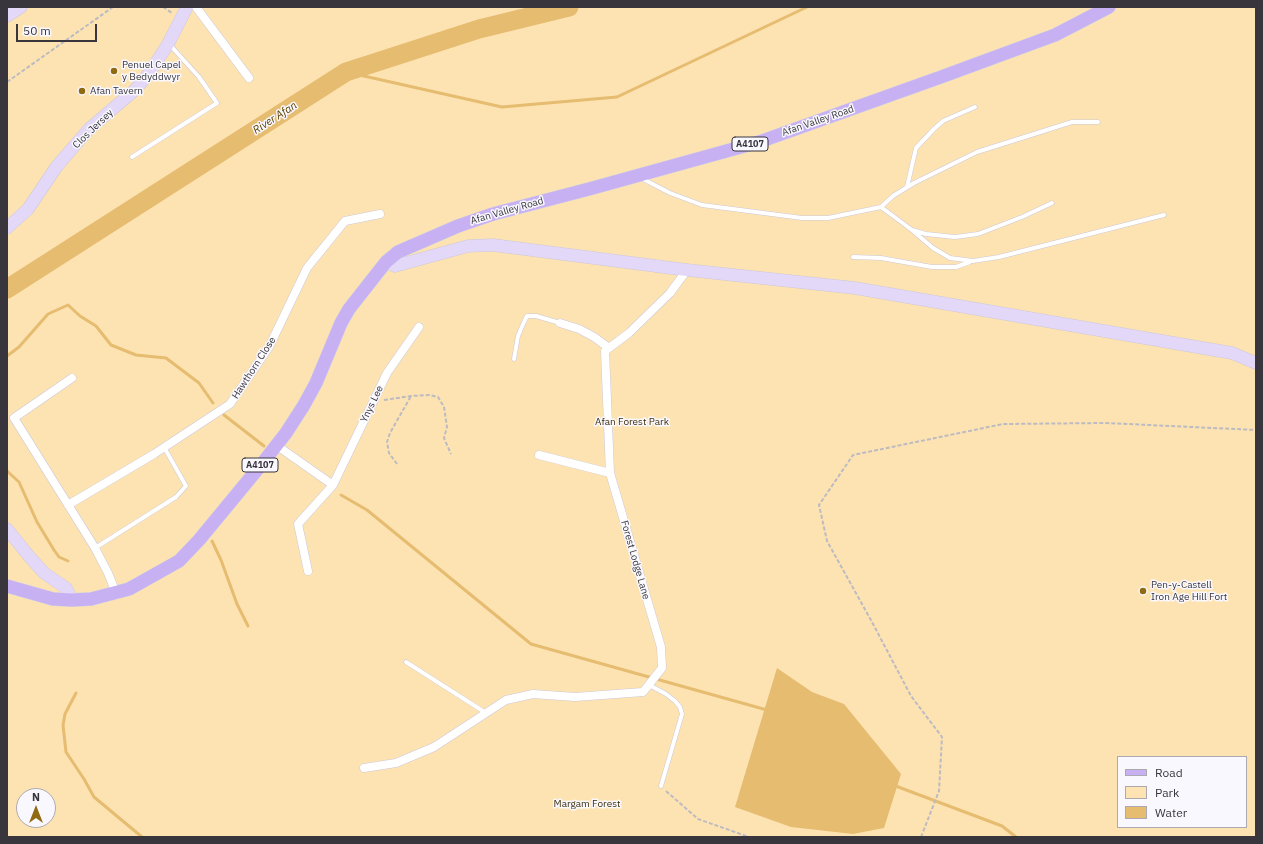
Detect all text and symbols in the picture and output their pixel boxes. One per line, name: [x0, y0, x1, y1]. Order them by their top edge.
scale bar: [18, 16, 99, 42]
text: 50 m: [23, 23, 51, 38]
place label: Penuel Capel y Bedyddwyr: [122, 59, 181, 82]
marker: Penuel Capel y Bedyddwyr: [109, 66, 119, 76]
place label: Afan Tavern: [90, 85, 143, 97]
marker: Afan Tavern: [77, 86, 87, 96]
water label: River Afan: [250, 99, 300, 137]
street label: Afan Valley Road: [780, 103, 856, 139]
street label: Clos Jersey: [70, 107, 116, 151]
road number: A4107: [732, 137, 768, 151]
street label: Afan Valley Road: [469, 195, 545, 227]
street label: Hawthorn Close: [230, 335, 278, 401]
street label: Ynys Lee: [358, 384, 386, 424]
park label: Afan Forest Park: [595, 416, 669, 428]
road number: A4107: [242, 458, 278, 472]
street label: Forest Lodge Lane: [618, 519, 652, 601]
place label: Pen-y-Castell Iron Age Hill Fort: [1151, 579, 1227, 602]
marker: Pen-y-Castell Iron Age Hill Fort: [1138, 586, 1148, 596]
legend: [1117, 756, 1247, 828]
text: Road: [1155, 765, 1183, 780]
text: Park: [1155, 785, 1179, 800]
north arrow: [16, 788, 56, 828]
text: N: [32, 790, 40, 804]
park label: Margam Forest: [554, 798, 620, 810]
text: Water: [1155, 805, 1187, 820]

